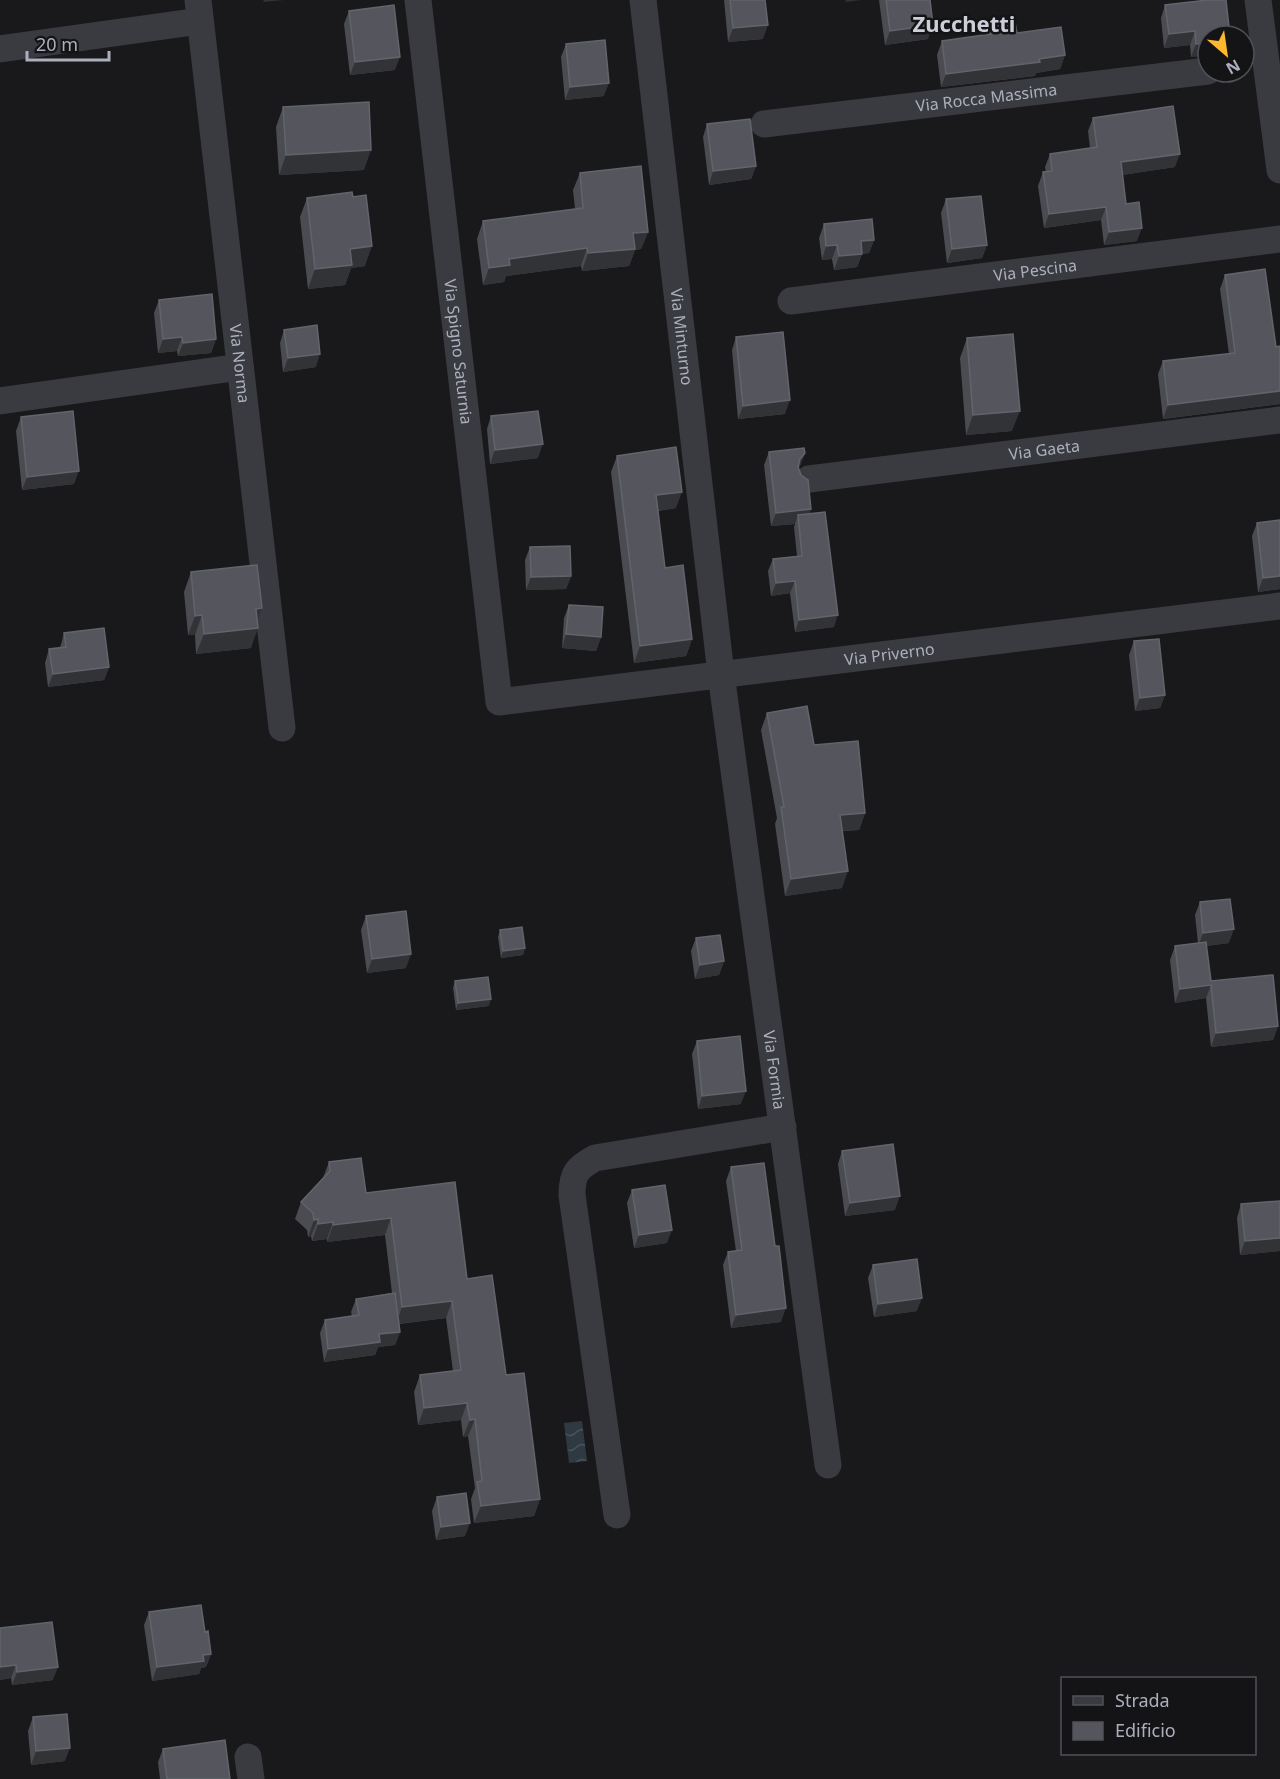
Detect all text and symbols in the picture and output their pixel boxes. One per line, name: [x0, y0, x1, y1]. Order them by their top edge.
district label: Zucchetti: [913, 8, 1015, 38]
scale bar: [27, 24, 110, 62]
north arrow: [1196, 24, 1256, 84]
text: 20 m: [36, 32, 78, 56]
text: N: [1222, 54, 1244, 80]
street label: Via Rocca Massima: [915, 78, 1058, 117]
street label: Via Pescina: [992, 254, 1078, 286]
street label: Via Spigno Saturnia: [439, 278, 478, 426]
street label: Via Minturno: [665, 287, 698, 386]
street label: Via Norma: [224, 323, 255, 404]
street label: Via Gaeta: [1007, 434, 1081, 465]
street label: Via Priverno: [843, 638, 936, 670]
street label: Via Formia: [758, 1029, 791, 1111]
legend: [1061, 1677, 1256, 1755]
text: Strada: [1115, 1688, 1170, 1712]
text: Edificio: [1115, 1718, 1176, 1742]

